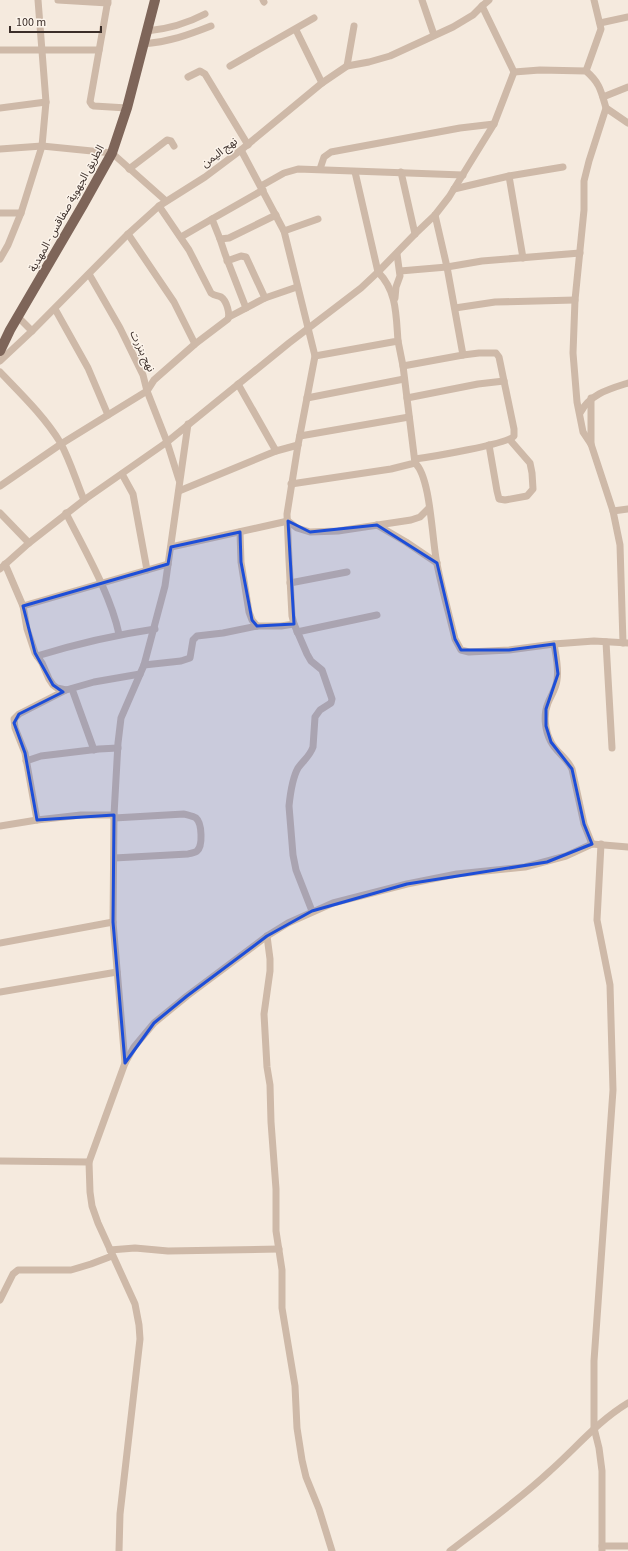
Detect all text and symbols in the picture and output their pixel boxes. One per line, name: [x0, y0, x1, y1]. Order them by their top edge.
scale bar: [10, 8, 101, 34]
text: 100 m: [16, 14, 46, 31]
street label: نهج اليمن: [198, 134, 241, 171]
street label: الطريق الجهوية صفاقس - المهدية: [25, 142, 108, 274]
street label: نهج بنزرت: [126, 328, 159, 374]

